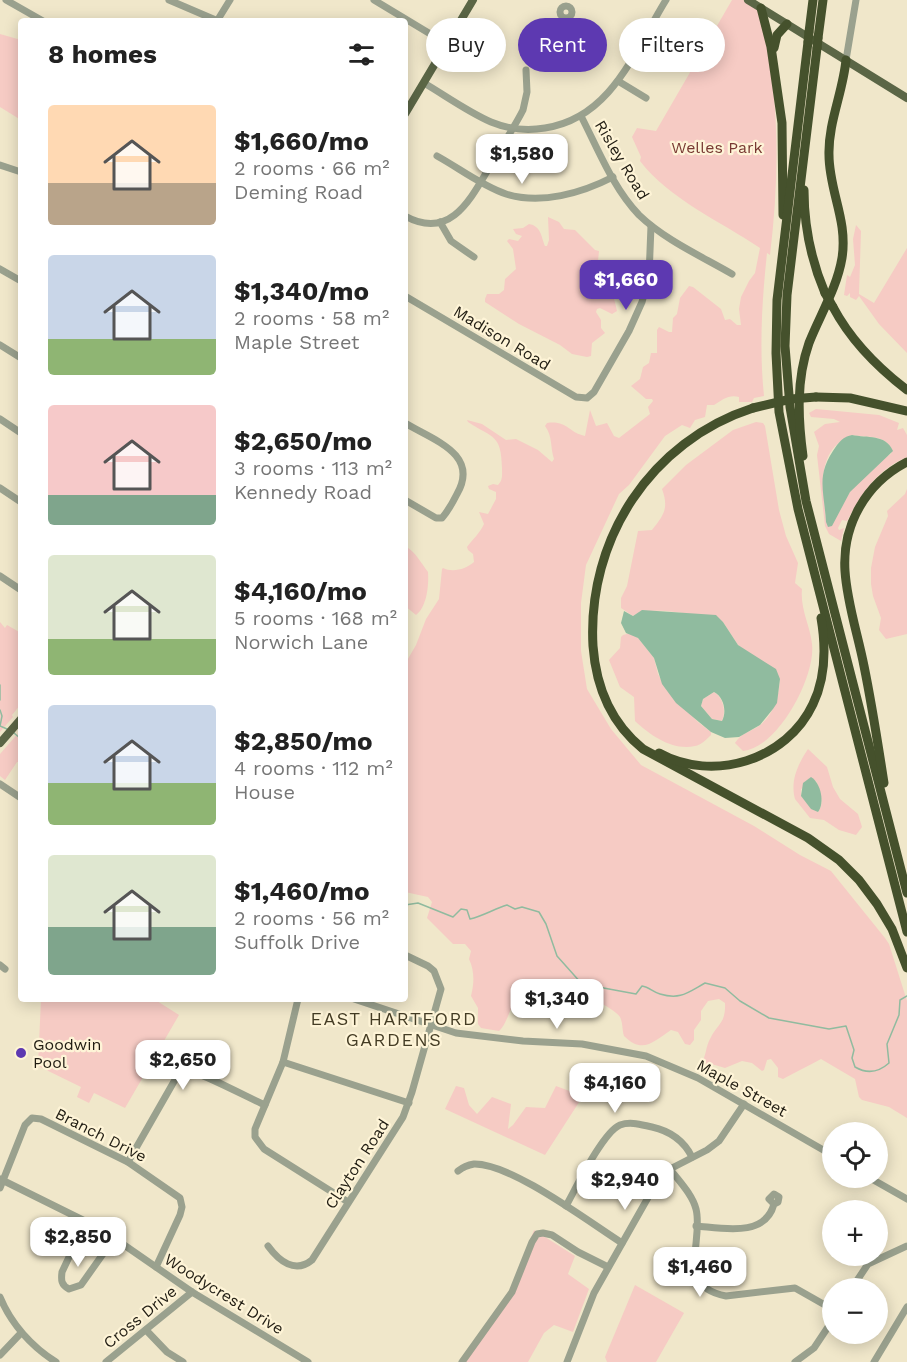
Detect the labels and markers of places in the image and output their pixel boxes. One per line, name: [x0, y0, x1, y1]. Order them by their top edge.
pin: $1,580: [473, 134, 571, 185]
pin: $1,660: [577, 260, 675, 311]
pin: $1,340: [508, 979, 606, 1030]
place label: Goodwin Pool: [33, 1035, 101, 1072]
pin: $2,650: [134, 1040, 232, 1091]
marker: Goodwin Pool: [14, 1046, 28, 1060]
pin: $4,160: [566, 1063, 664, 1114]
pin: $2,940: [576, 1160, 674, 1211]
pin: $2,850: [29, 1217, 127, 1268]
pin: $1,460: [651, 1247, 749, 1298]

